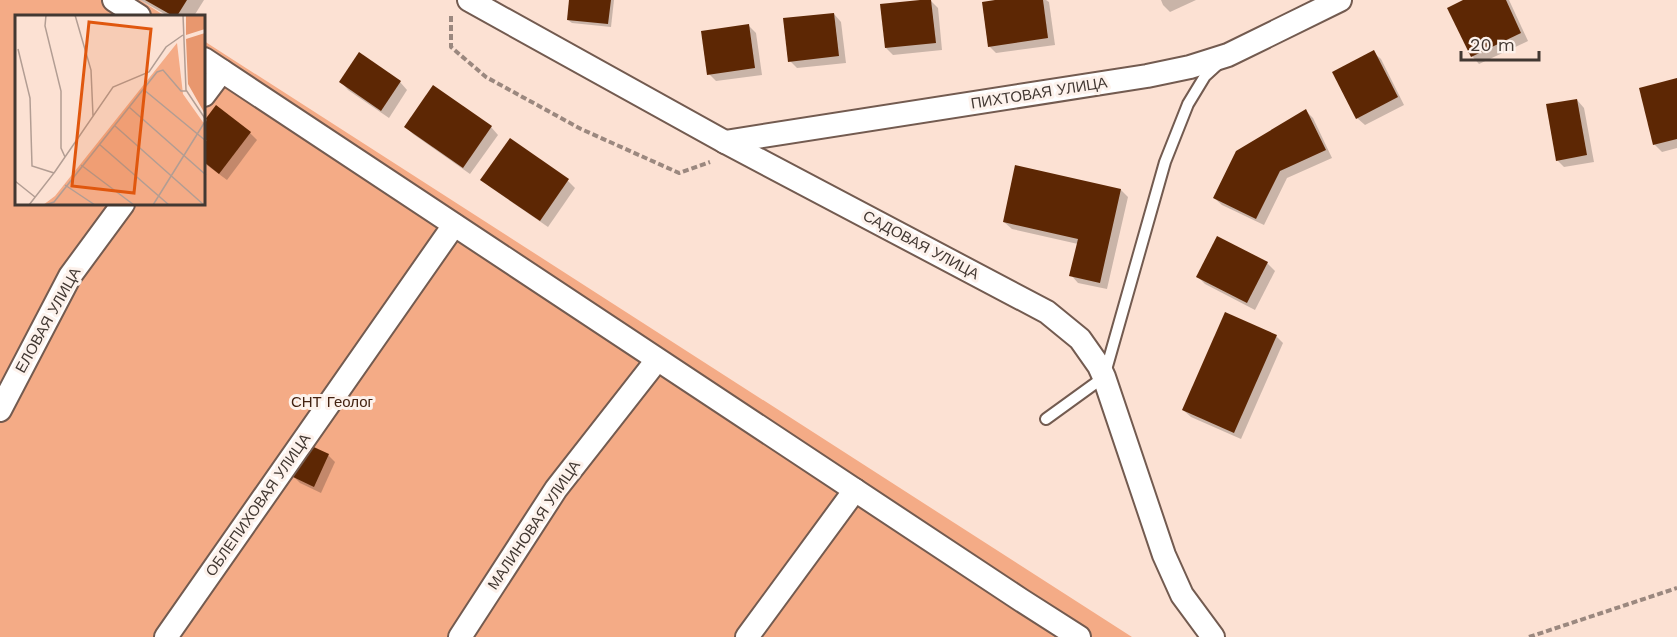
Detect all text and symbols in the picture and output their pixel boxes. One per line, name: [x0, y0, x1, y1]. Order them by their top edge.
inset map: [15, 15, 206, 206]
scale bar: [1461, 24, 1539, 62]
text: 20 m: [1470, 34, 1515, 55]
street label: ПИХТОВАЯ УЛИЦА: [969, 73, 1109, 113]
street label: САДОВАЯ УЛИЦА: [860, 207, 982, 283]
street label: ЕЛОВАЯ УЛИЦА: [12, 264, 84, 376]
park label: СНТ Геолог: [291, 393, 374, 411]
street label: ОБЛЕПИХОВАЯ УЛИЦА: [202, 430, 314, 580]
street label: МАЛИНОВАЯ УЛИЦА: [484, 457, 584, 593]

